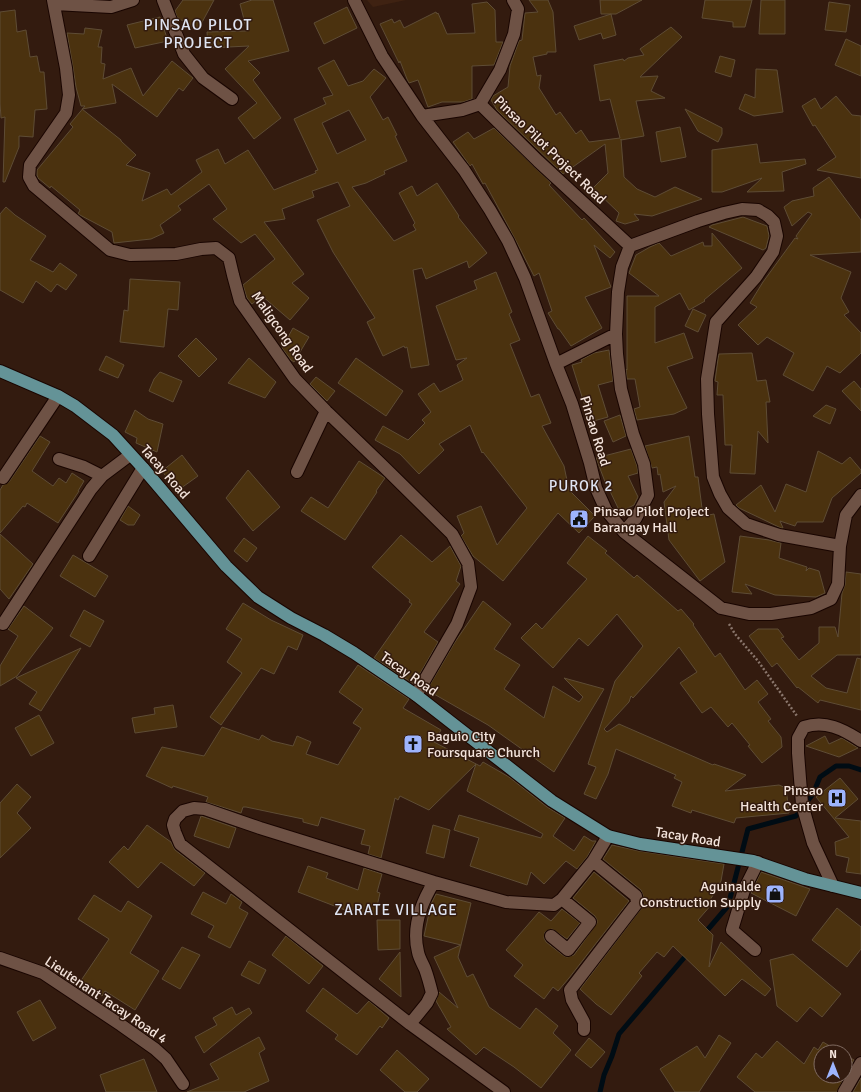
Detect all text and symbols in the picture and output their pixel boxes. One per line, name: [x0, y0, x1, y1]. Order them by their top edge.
district label: PINSAO PILOT PROJECT: [144, 15, 252, 53]
street label: Pinsao Pilot Project Road: [490, 92, 610, 208]
street label: Maligcong Road: [248, 288, 316, 376]
street label: Pinsao Road: [576, 394, 614, 468]
street label: Tacay Road: [137, 442, 193, 502]
district label: PUROK 2: [549, 477, 613, 495]
place label: Pinsao Pilot Project Barangay Hall: [593, 503, 709, 536]
public building icon: Pinsao Pilot Project Barangay Hall: [568, 508, 590, 530]
street label: Tacay Road: [377, 648, 441, 700]
place label: Baguio City Foursquare Church: [427, 728, 540, 761]
church icon: Baguio City Foursquare Church: [402, 733, 424, 755]
place label: Pinsao Health Center: [740, 782, 824, 815]
hospital icon: Pinsao Health Center: [826, 787, 848, 809]
street label: Tacay Road: [654, 823, 722, 851]
place label: Aguinalde Construction Supply: [640, 878, 761, 911]
shop icon: Aguinalde Construction Supply: [764, 883, 786, 905]
district label: ZARATE VILLAGE: [334, 901, 458, 919]
street label: Lieutenant Tacay Road 4: [41, 953, 171, 1048]
north arrow: [813, 1044, 853, 1084]
text: N: [829, 1048, 837, 1061]

